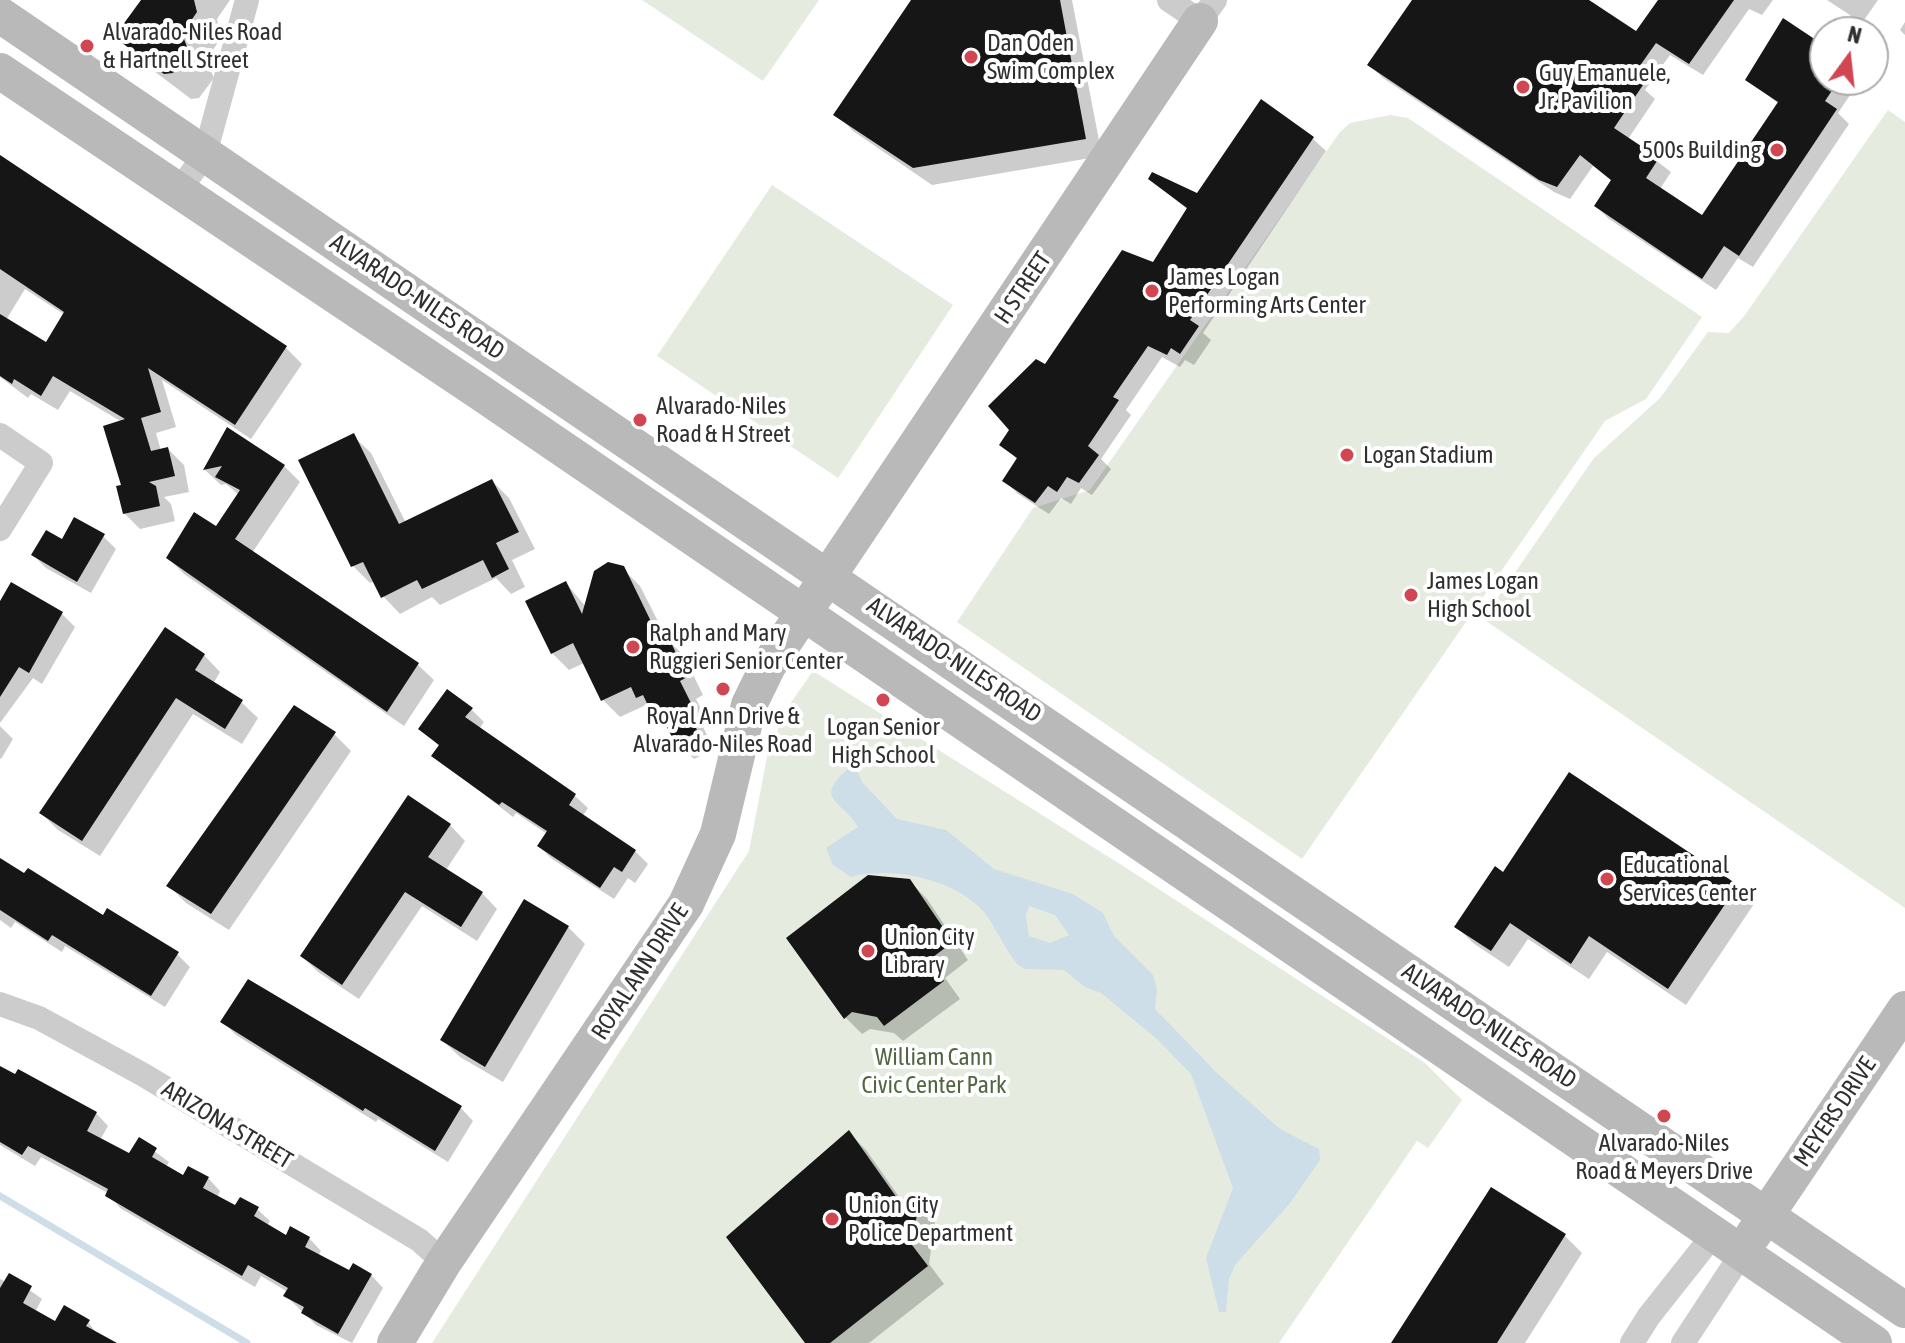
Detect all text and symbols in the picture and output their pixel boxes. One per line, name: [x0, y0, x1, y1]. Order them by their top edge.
north arrow: [1809, 16, 1889, 96]
place label: Alvarado-Niles Road & Hartnell Street: [103, 18, 282, 74]
text: N: [1845, 21, 1864, 49]
place label: Dan Oden Swim Complex: [987, 29, 1114, 85]
marker: Alvarado-Niles Road & Hartnell Street: [78, 37, 96, 55]
marker: Dan Oden Swim Complex: [962, 48, 980, 66]
place label: Guy Emanuele, Jr. Pavilion: [1539, 59, 1671, 115]
marker: Guy Emanuele, Jr. Pavilion: [1514, 78, 1532, 96]
place label: 500s Building: [1642, 136, 1761, 164]
marker: 500s Building: [1768, 141, 1786, 159]
street label: ALVARADO-NILES ROAD: [324, 228, 510, 366]
street label: H STREET: [988, 246, 1058, 330]
place label: James Logan Performing Arts Center: [1168, 263, 1366, 319]
marker: James Logan Performing Arts Center: [1143, 282, 1161, 300]
place label: Alvarado-Niles Road & H Street: [656, 392, 791, 448]
marker: Alvarado-Niles Road & H Street: [631, 411, 649, 429]
place label: Logan Stadium: [1363, 441, 1493, 469]
marker: Logan Stadium: [1338, 446, 1356, 464]
place label: James Logan High School: [1427, 567, 1539, 623]
marker: James Logan High School: [1402, 586, 1420, 604]
street label: ALVARADO-NILES ROAD: [861, 591, 1047, 729]
place label: Ralph and Mary Ruggieri Senior Center: [649, 619, 843, 675]
marker: Ralph and Mary Ruggieri Senior Center: [624, 638, 642, 656]
marker: Royal Ann Drive & Alvarado-Niles Road: [714, 680, 732, 698]
marker: Logan Senior High School: [874, 691, 892, 709]
place label: Royal Ann Drive & Alvarado-Niles Road: [633, 702, 813, 758]
place label: Logan Senior High School: [827, 713, 939, 769]
place label: Educational Services Center: [1623, 851, 1756, 907]
marker: Educational Services Center: [1598, 870, 1616, 888]
street label: ROYAL ANN DRIVE: [586, 899, 694, 1045]
place label: Union City Library: [884, 923, 975, 979]
marker: Union City Library: [859, 942, 877, 960]
street label: ALVARADO-NILES ROAD: [1396, 957, 1582, 1095]
park label: William Cann Civic Center Park: [861, 1043, 1007, 1099]
street label: MEYERS DRIVE: [1788, 1052, 1882, 1172]
street label: ARIZONA STREET: [156, 1075, 298, 1175]
marker: Alvarado-Niles Road & Meyers Drive: [1655, 1107, 1673, 1125]
place label: Alvarado-Niles Road & Meyers Drive: [1575, 1129, 1753, 1185]
place label: Union City Police Department: [848, 1191, 1013, 1247]
marker: Union City Police Department: [823, 1210, 841, 1228]

